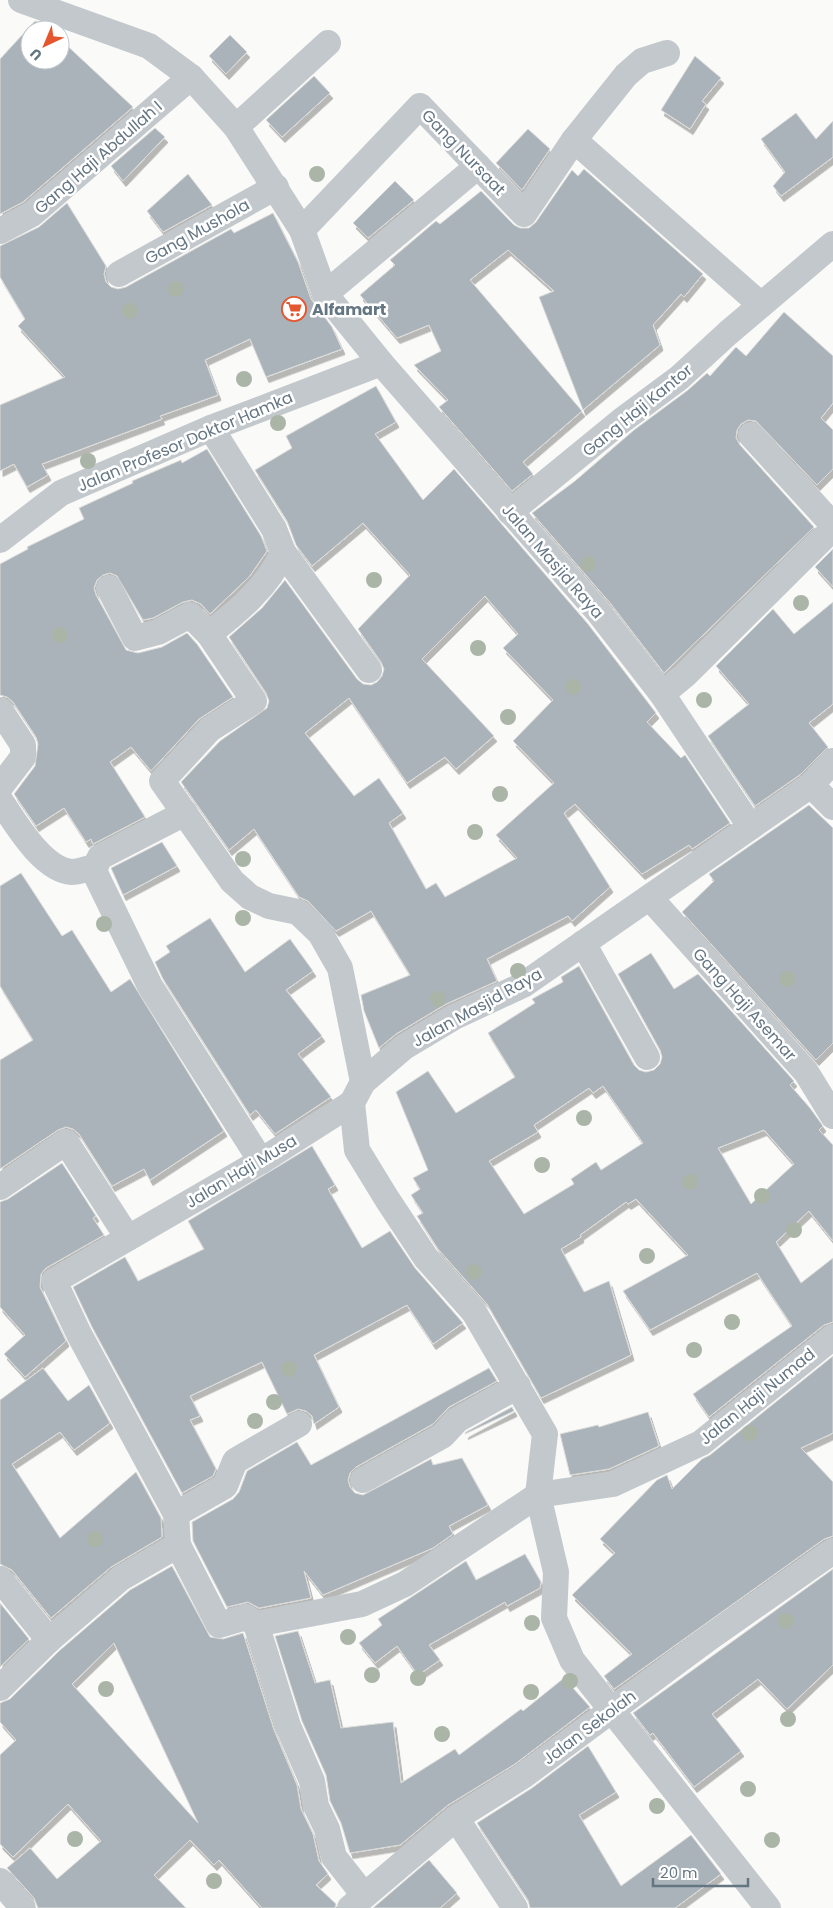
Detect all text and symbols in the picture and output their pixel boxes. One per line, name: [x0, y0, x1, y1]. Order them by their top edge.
north arrow: [20, 20, 70, 70]
text: U: [25, 44, 46, 65]
street label: Gang Haji Abdullah I: [29, 95, 167, 219]
street label: Gang Nursaat: [417, 104, 511, 201]
street label: Gang Mushola: [141, 193, 254, 270]
supermarket icon: Alfamart: [281, 296, 307, 322]
place label: Alfamart: [312, 298, 386, 321]
street label: Gang Haji Kantor: [577, 359, 697, 462]
street label: Jalan Profesor Doktor Hamka: [74, 386, 296, 497]
street label: Jalan Masjid Raya: [496, 499, 609, 624]
street label: Gang Haji Asemar: [688, 943, 802, 1066]
street label: Jalan Masjid Raya: [408, 962, 546, 1053]
street label: Jalan Haji Musa: [181, 1129, 301, 1214]
street label: Jalan Haji Numad: [695, 1343, 820, 1450]
street label: Jalan Sekolah: [538, 1685, 641, 1770]
scale bar: [653, 1856, 748, 1888]
text: 20 m: [660, 1862, 698, 1883]

